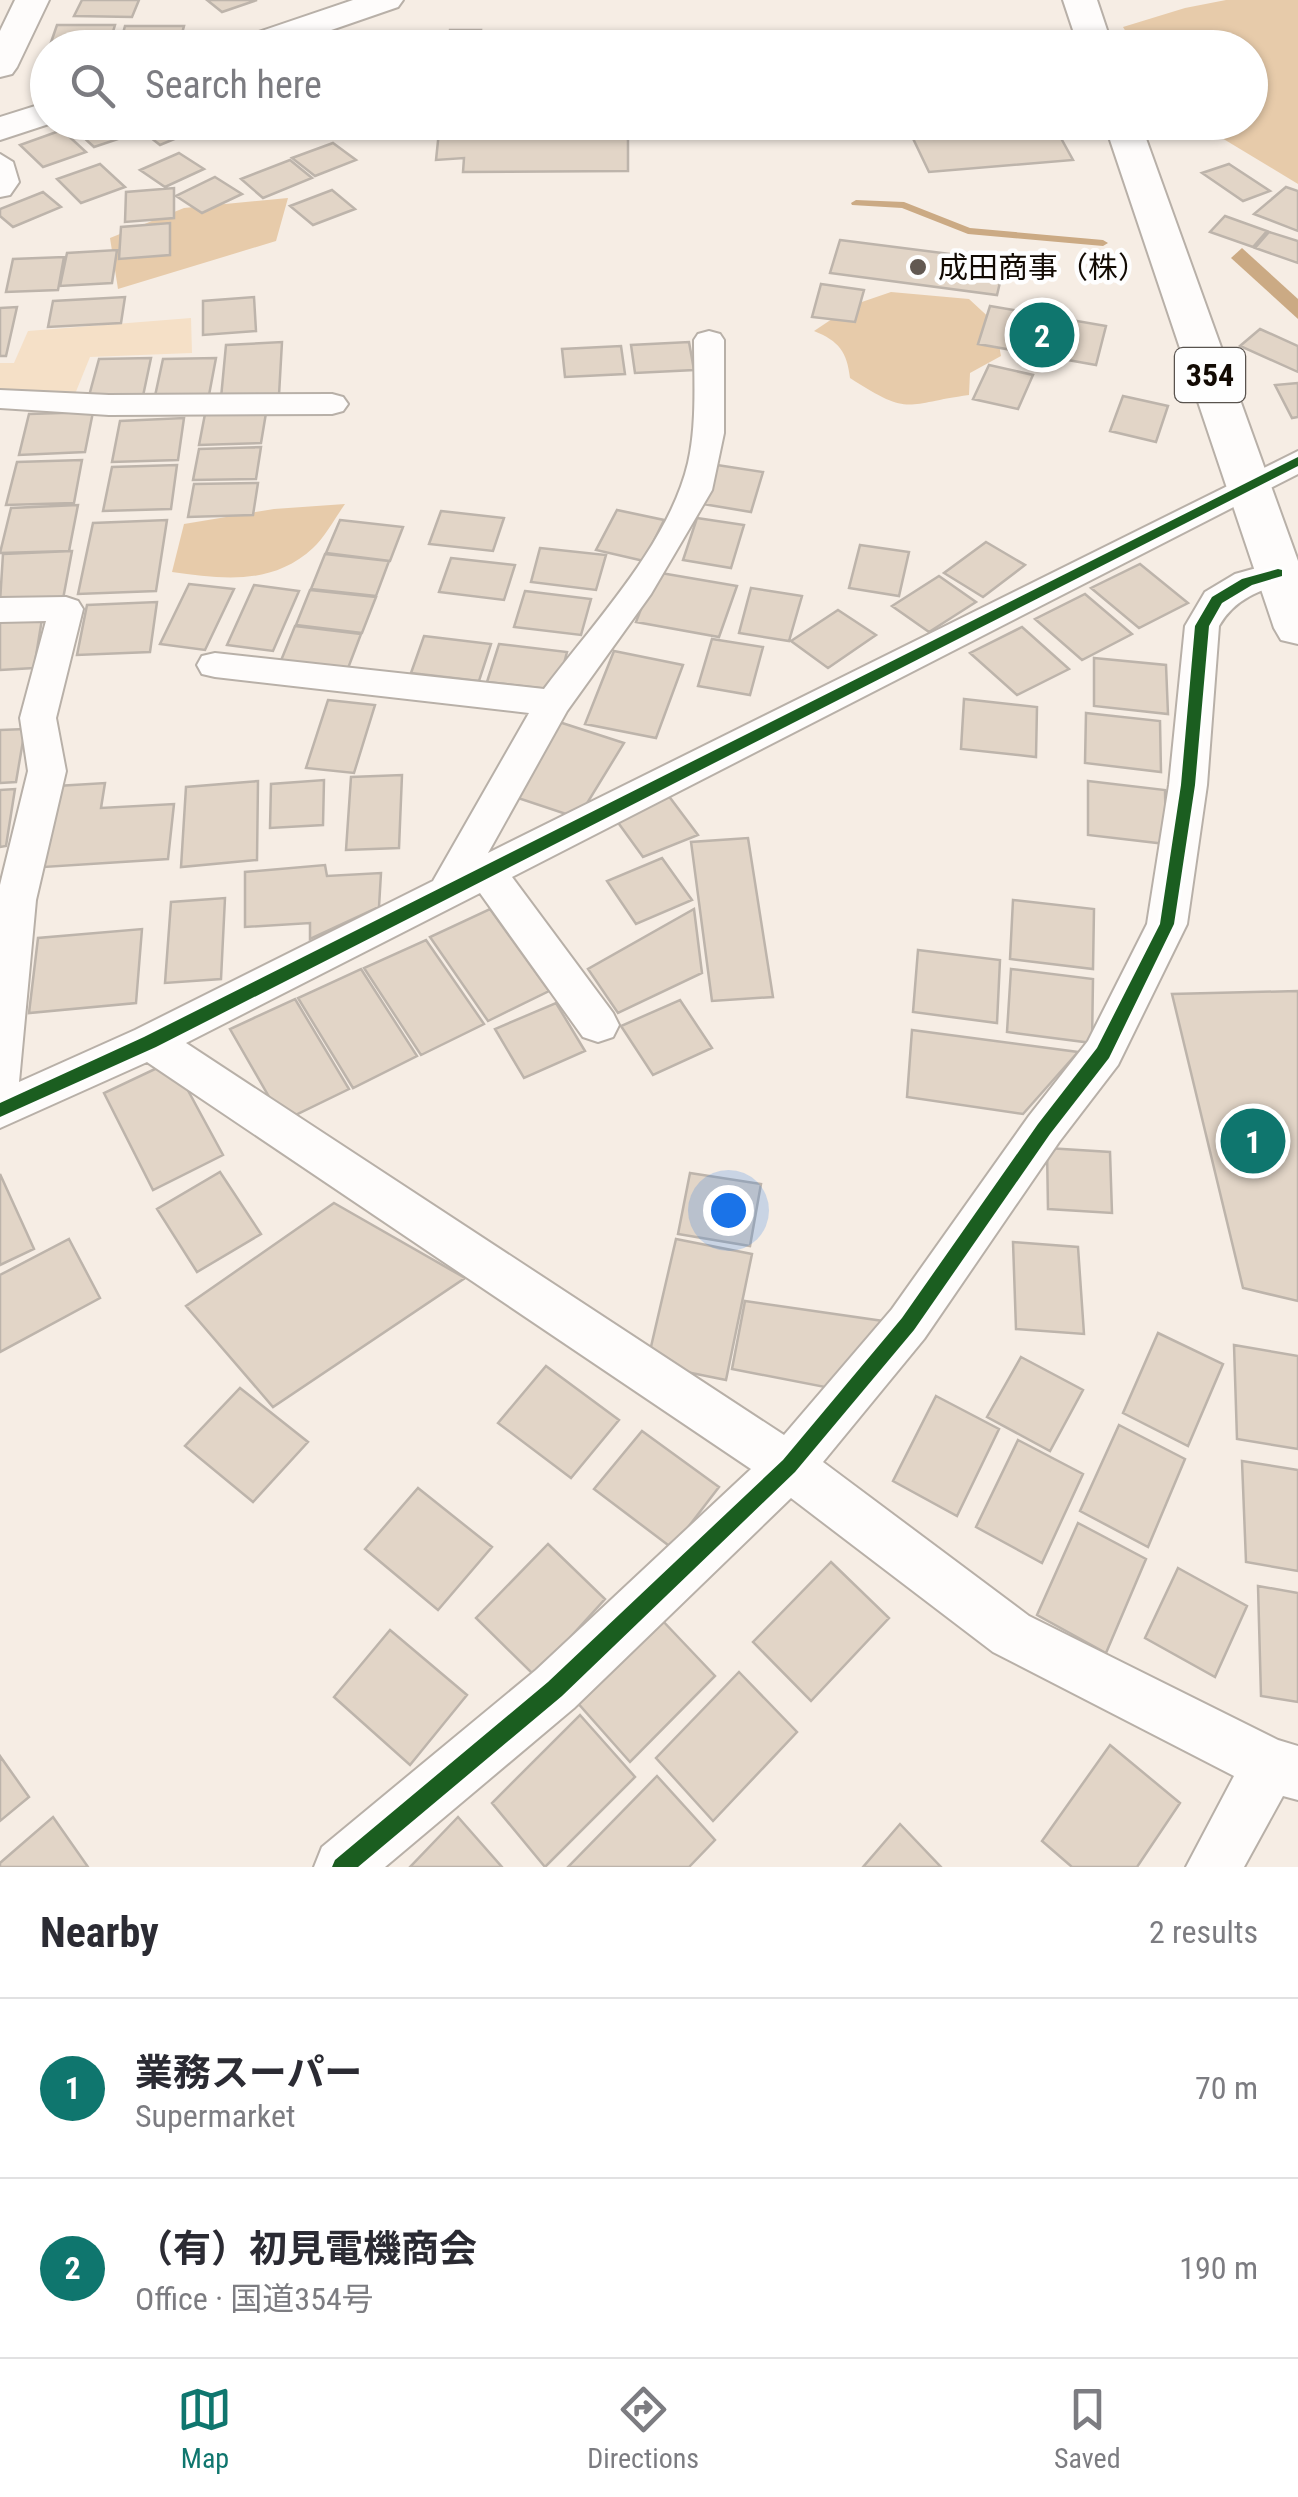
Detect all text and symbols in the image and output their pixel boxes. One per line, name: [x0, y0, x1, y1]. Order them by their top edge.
search box: [30, 30, 1268, 140]
icon: search: [65, 58, 120, 113]
text: Search here: [145, 63, 322, 107]
place label: 成田商事（株）: [938, 250, 1148, 285]
marker: 成田商事（株）: [907, 256, 929, 278]
pin: 2: [1010, 298, 1074, 372]
road number: 354: [1175, 348, 1245, 402]
pin: 1: [1220, 1104, 1286, 1178]
your location: [703, 1185, 754, 1236]
text: Nearby: [40, 1908, 159, 1957]
text: 2 results: [1149, 1913, 1258, 1951]
text: 業務スーパー: [135, 2051, 363, 2095]
text: 1: [64, 2069, 81, 2107]
text: 70 m: [1195, 2069, 1258, 2107]
text: Supermarket: [135, 2097, 295, 2135]
text: （有）初見電機商会: [135, 2227, 477, 2271]
text: 2: [64, 2249, 81, 2287]
text: 190 m: [1179, 2249, 1258, 2287]
text: Office · 国道354号: [135, 2280, 374, 2318]
tab: Map: [177, 2382, 232, 2475]
tab: Directions: [587, 2382, 699, 2475]
tab: Saved: [1054, 2382, 1121, 2475]

